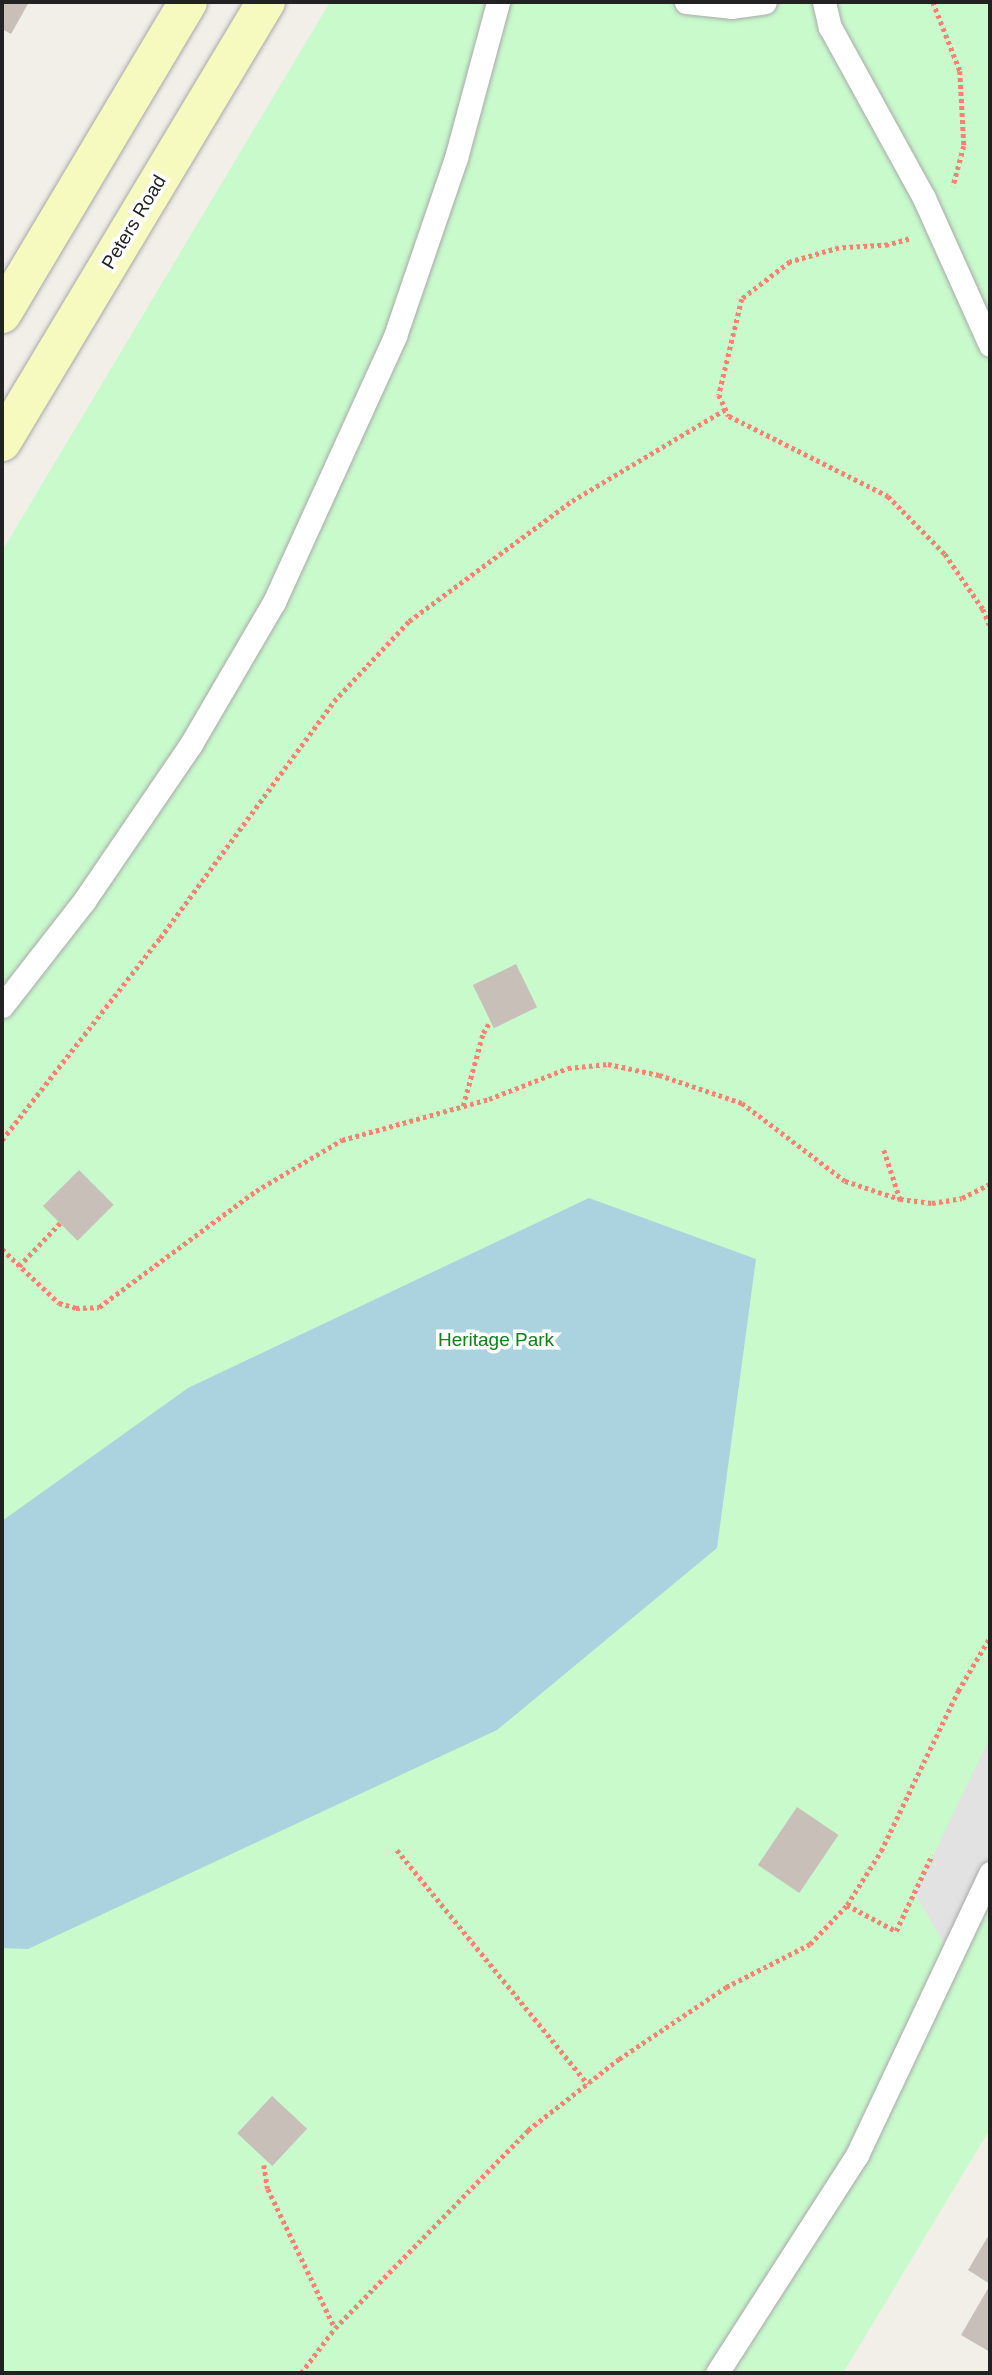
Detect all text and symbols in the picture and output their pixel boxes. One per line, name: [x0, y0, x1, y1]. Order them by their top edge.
street label: Peters Road: [97, 171, 171, 273]
park label: Heritage Park: [438, 1329, 554, 1351]

